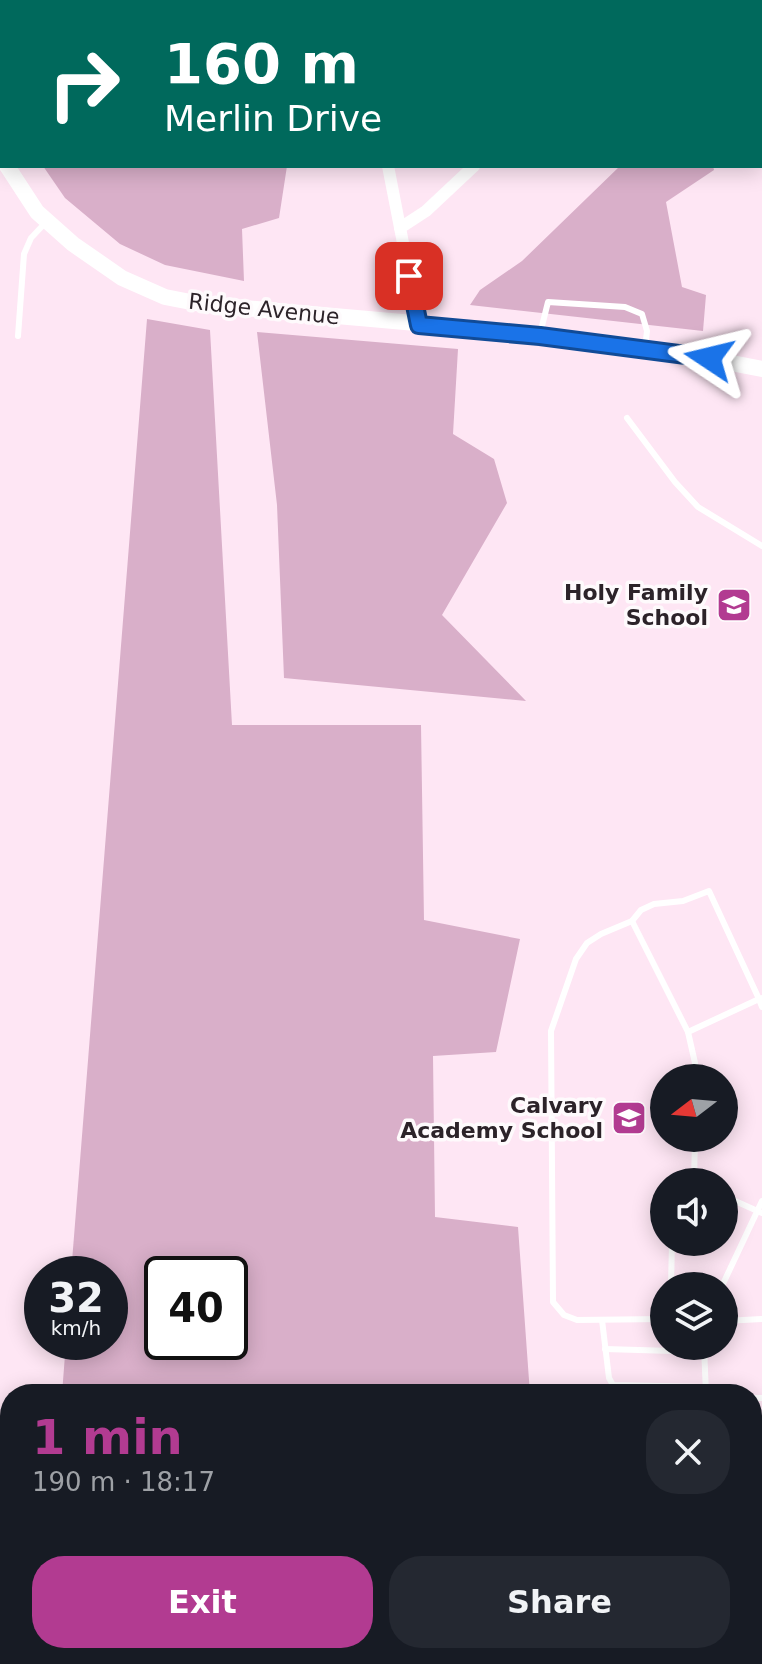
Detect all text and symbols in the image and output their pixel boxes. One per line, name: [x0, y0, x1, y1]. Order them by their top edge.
text: 160 m: [164, 31, 359, 96]
icon: right: [32, 32, 136, 136]
text: Merlin Drive: [164, 98, 382, 139]
pin: [375, 242, 443, 310]
icon: arrive: [387, 254, 431, 298]
street label: Ridge Avenue: [187, 289, 341, 329]
position arrow: [667, 316, 751, 400]
place label: Holy Family School: [564, 580, 708, 630]
school or university icon: Holy Family School: [715, 586, 753, 624]
north arrow: [650, 1064, 738, 1152]
map controls: [650, 1064, 738, 1360]
place label: Calvary Academy School: [400, 1093, 603, 1143]
school or university icon: Calvary Academy School: [610, 1099, 648, 1137]
button: sound: [650, 1168, 738, 1256]
speed limit sign: 40: [144, 1256, 248, 1360]
button: layers: [650, 1272, 738, 1360]
text: 32: [48, 1275, 104, 1321]
text: km/h: [51, 1316, 101, 1340]
text: 1 min: [32, 1409, 183, 1465]
button: close: [646, 1410, 730, 1494]
text: 190 m · 18:17: [32, 1467, 215, 1497]
button: Exit: [32, 1556, 373, 1648]
button: Share: [389, 1556, 730, 1648]

